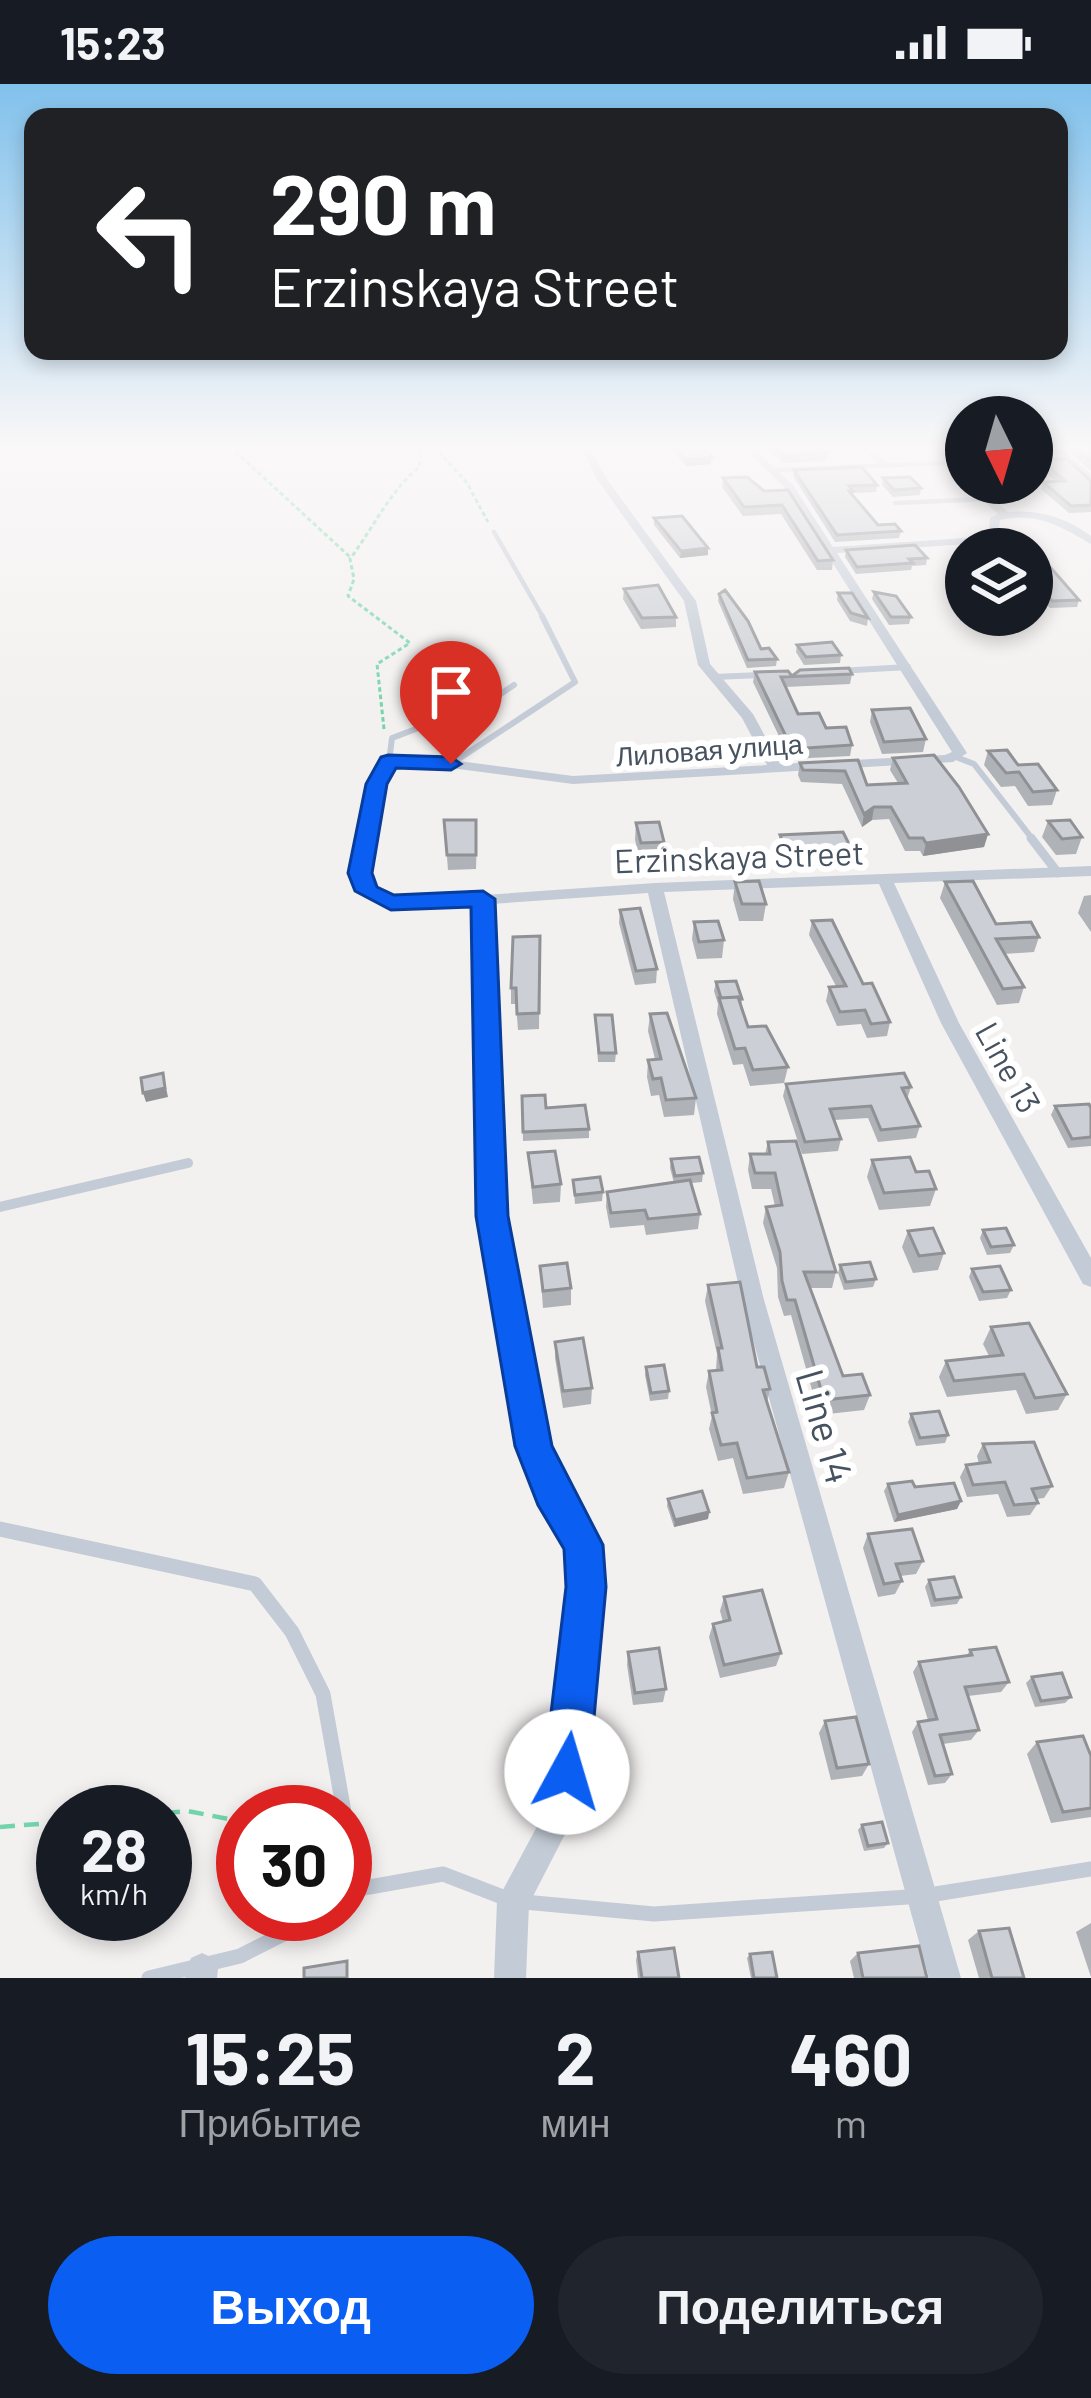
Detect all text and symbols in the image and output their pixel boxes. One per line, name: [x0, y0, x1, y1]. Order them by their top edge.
text: 15:23: [60, 15, 165, 69]
text: 290 m: [270, 151, 496, 252]
icon: left: [72, 156, 228, 312]
text: Erzinskaya Street: [270, 253, 679, 318]
north arrow: [945, 396, 1053, 504]
map controls: [945, 396, 1053, 636]
button: layers: [945, 528, 1053, 636]
pin: [400, 641, 502, 764]
icon: arrive: [418, 659, 484, 725]
street label: Лиловая улица: [615, 726, 805, 772]
street label: Erzinskaya Street: [613, 832, 865, 880]
street label: Line 13: [968, 1015, 1050, 1119]
street label: Line 14: [787, 1363, 865, 1489]
position arrow: [504, 1709, 630, 1835]
speed limit sign: 30: [216, 1785, 372, 1941]
text: 28: [81, 1812, 147, 1884]
text: km/h: [80, 1875, 148, 1911]
text: 15:25: [185, 2013, 355, 2099]
text: 2: [555, 2013, 596, 2099]
text: 460: [789, 2014, 912, 2100]
text: Прибытие: [179, 2098, 362, 2145]
text: мин: [540, 2098, 611, 2145]
text: m: [835, 2099, 867, 2146]
button: Выход: [48, 2236, 534, 2374]
button: Поделиться: [558, 2236, 1043, 2374]

